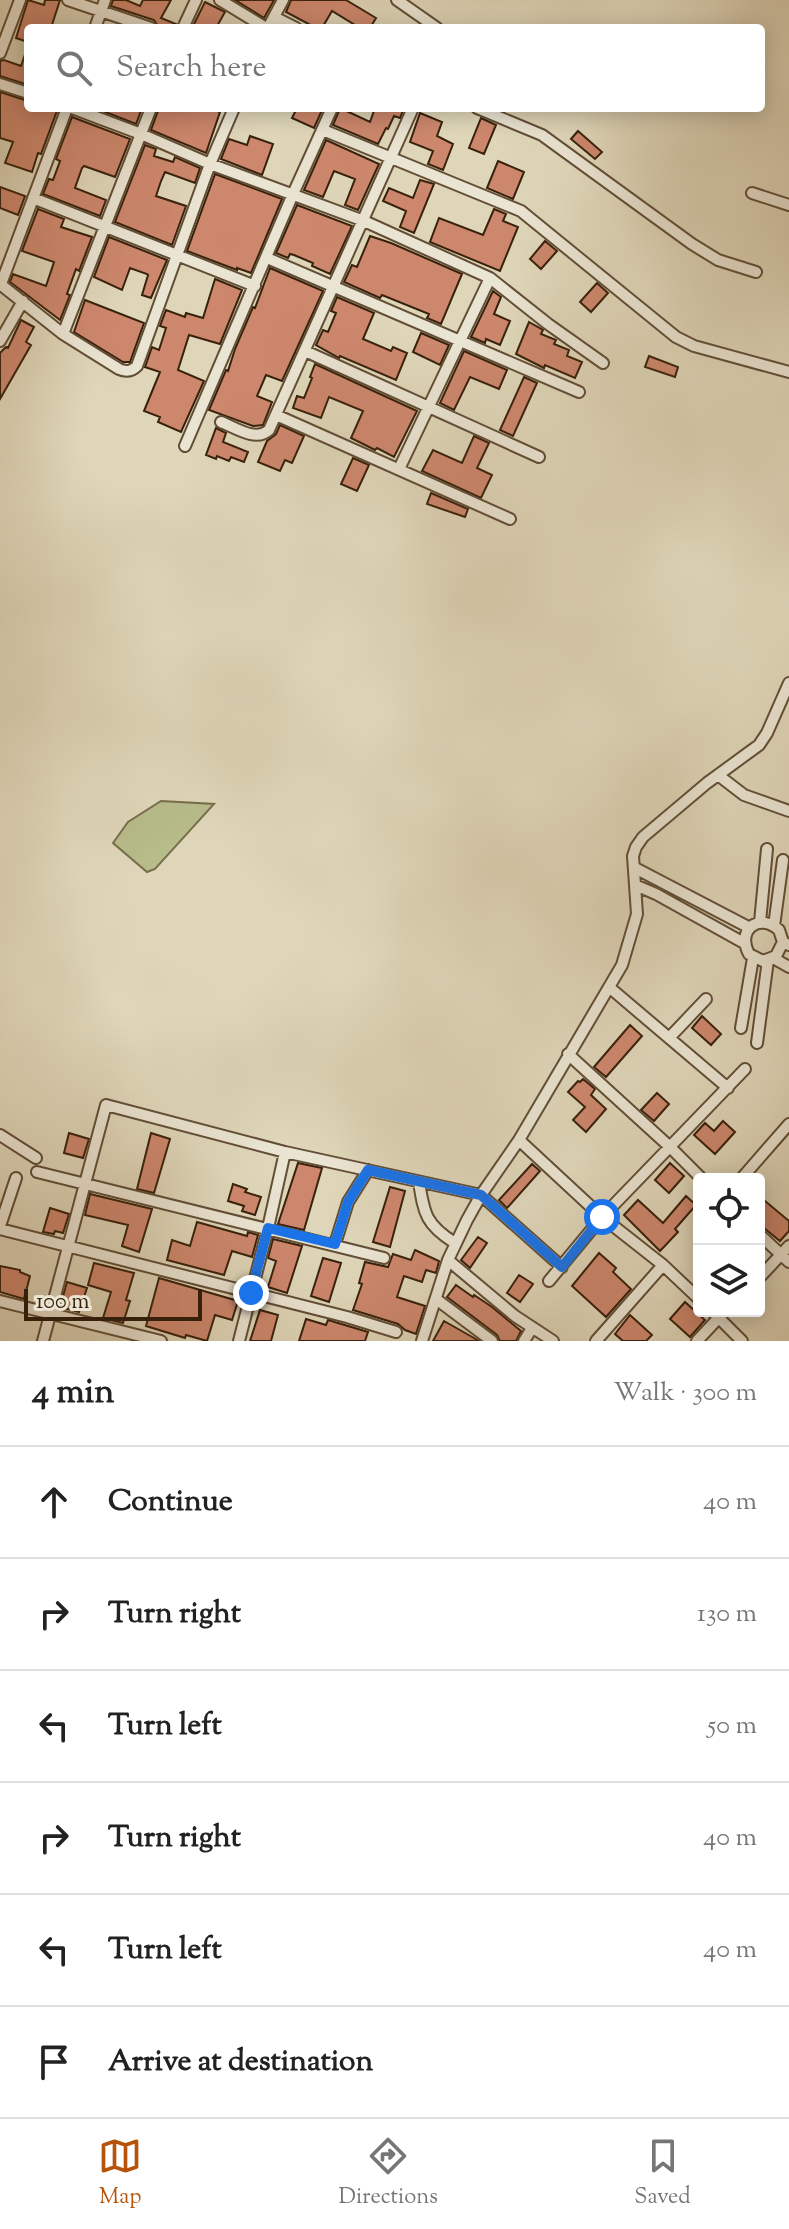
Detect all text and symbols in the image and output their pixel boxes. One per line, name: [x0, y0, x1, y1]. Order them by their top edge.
search box: [24, 24, 765, 112]
icon: search: [52, 46, 96, 90]
text: Search here: [116, 47, 266, 90]
map controls: [693, 1173, 765, 1317]
button: locate: [693, 1173, 765, 1245]
route start: [584, 1199, 620, 1235]
button: layers: [693, 1245, 765, 1317]
route end: [233, 1275, 269, 1311]
scale bar: [24, 1285, 202, 1321]
text: 100 m: [36, 1287, 89, 1319]
text: 4 min: [32, 1369, 114, 1418]
text: Walk · 300 m: [614, 1375, 757, 1412]
icon: ahead: [32, 1480, 76, 1524]
text: Continue: [108, 1481, 233, 1524]
text: 40 m: [703, 1484, 757, 1521]
icon: right: [32, 1592, 76, 1636]
text: Turn right: [108, 1593, 241, 1636]
text: 130 m: [697, 1596, 757, 1633]
icon: left: [32, 1704, 76, 1748]
text: Turn left: [108, 1705, 222, 1748]
text: 50 m: [707, 1708, 757, 1745]
icon: right: [32, 1816, 76, 1860]
text: Turn right: [108, 1817, 241, 1860]
text: 40 m: [703, 1820, 757, 1857]
icon: left: [32, 1928, 76, 1972]
text: Turn left: [108, 1929, 222, 1972]
text: 40 m: [703, 1932, 757, 1969]
icon: arrive: [32, 2040, 76, 2084]
text: Arrive at destination: [108, 2041, 373, 2084]
tab: Map: [98, 2134, 142, 2214]
tab: Directions: [339, 2134, 438, 2214]
tab: Saved: [634, 2134, 691, 2214]

